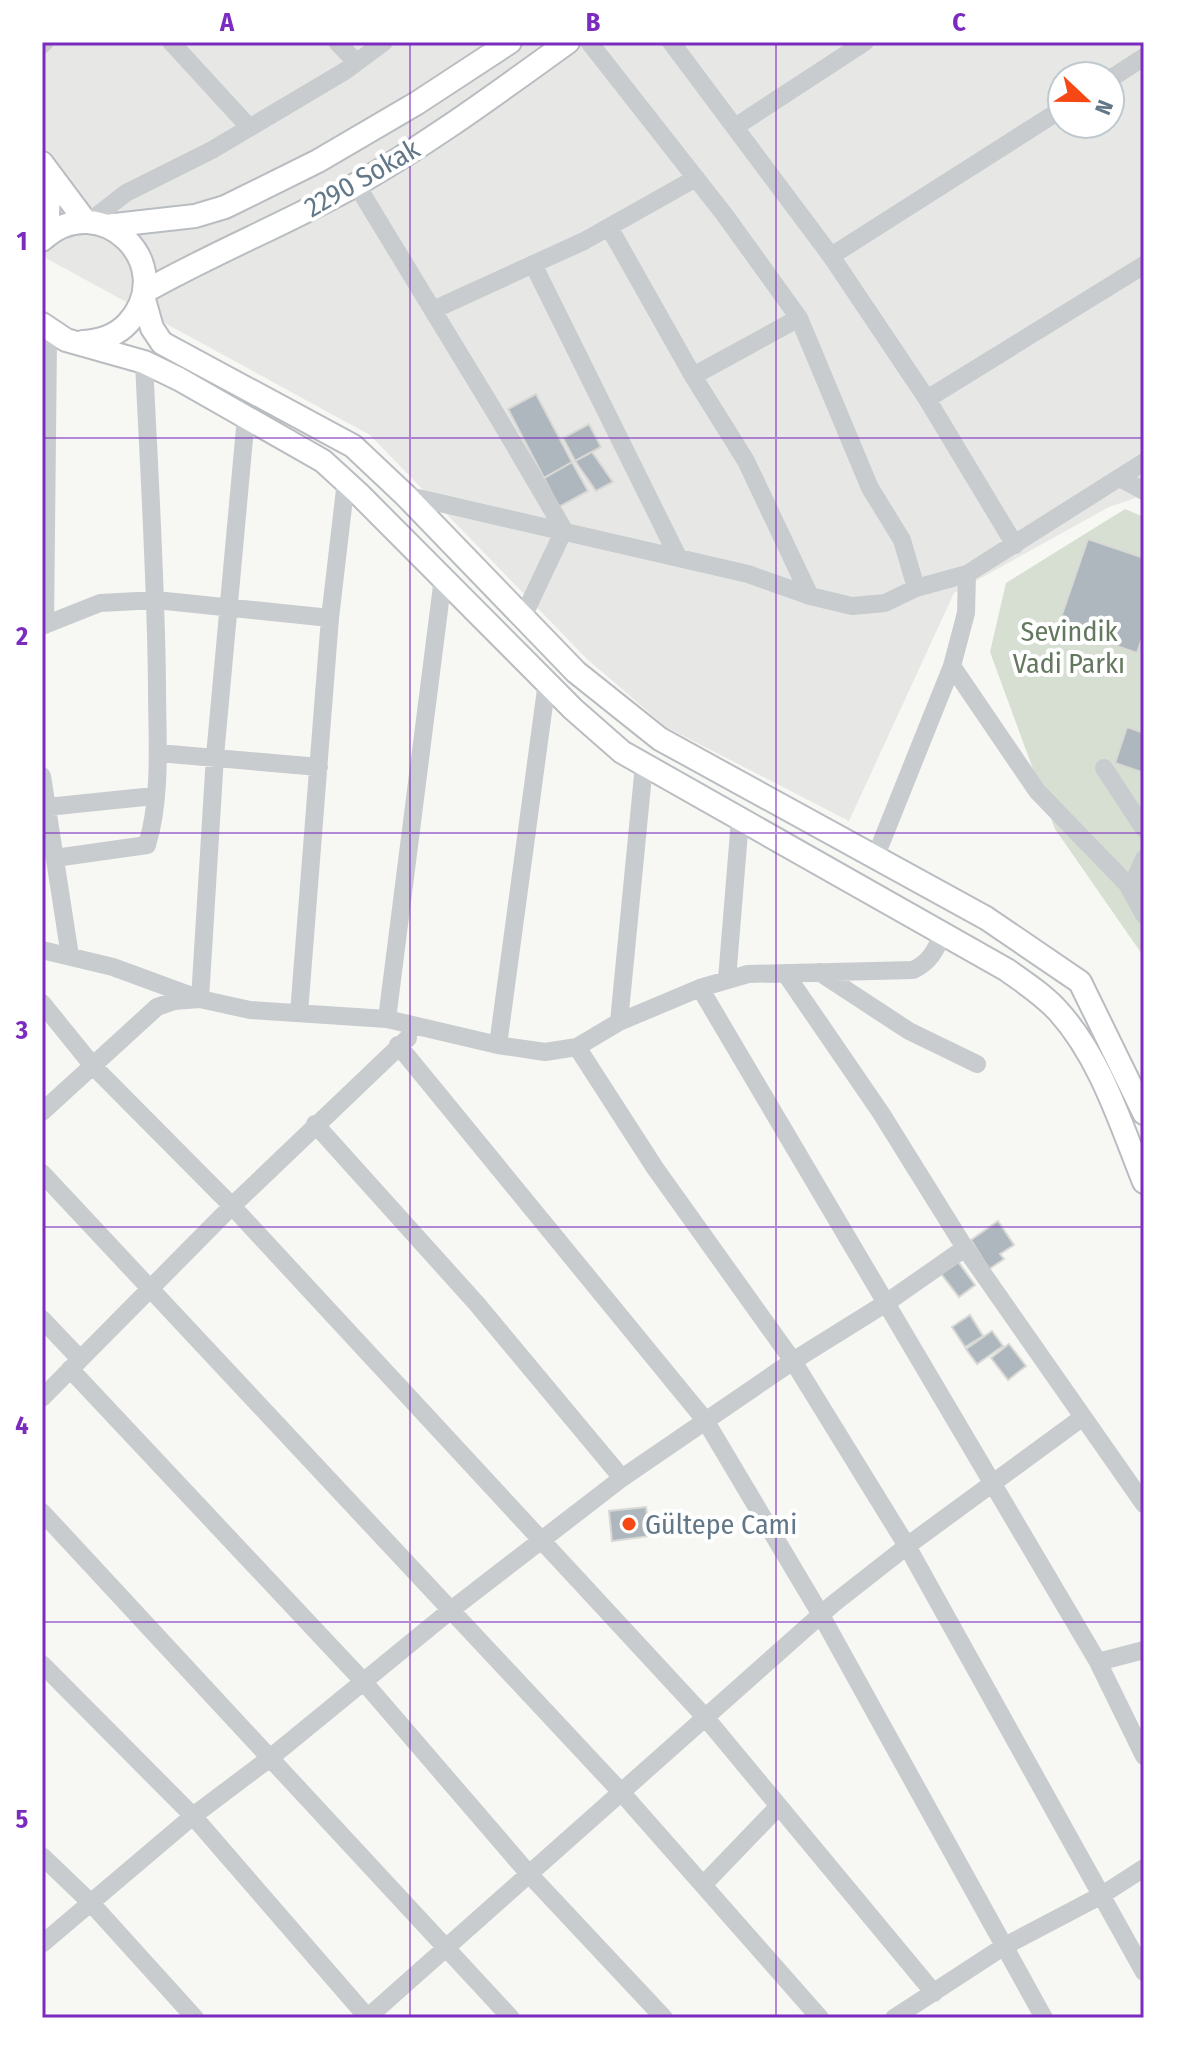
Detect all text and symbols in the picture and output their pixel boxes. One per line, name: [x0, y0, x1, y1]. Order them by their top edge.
text: A: [219, 7, 235, 38]
text: B: [586, 7, 601, 38]
text: C: [952, 7, 966, 38]
north arrow: [1046, 60, 1126, 140]
text: N: [1089, 96, 1119, 118]
street label: 2290 Sokak: [299, 131, 426, 224]
text: 1: [17, 226, 28, 257]
park label: Sevindik Vadi Parkı: [1013, 615, 1125, 680]
text: 2: [15, 621, 28, 652]
text: 3: [15, 1015, 28, 1046]
text: 4: [15, 1410, 29, 1441]
place label: Gültepe Cami: [645, 1508, 797, 1541]
marker: Gültepe Cami: [620, 1515, 638, 1533]
text: 5: [16, 1804, 29, 1835]

